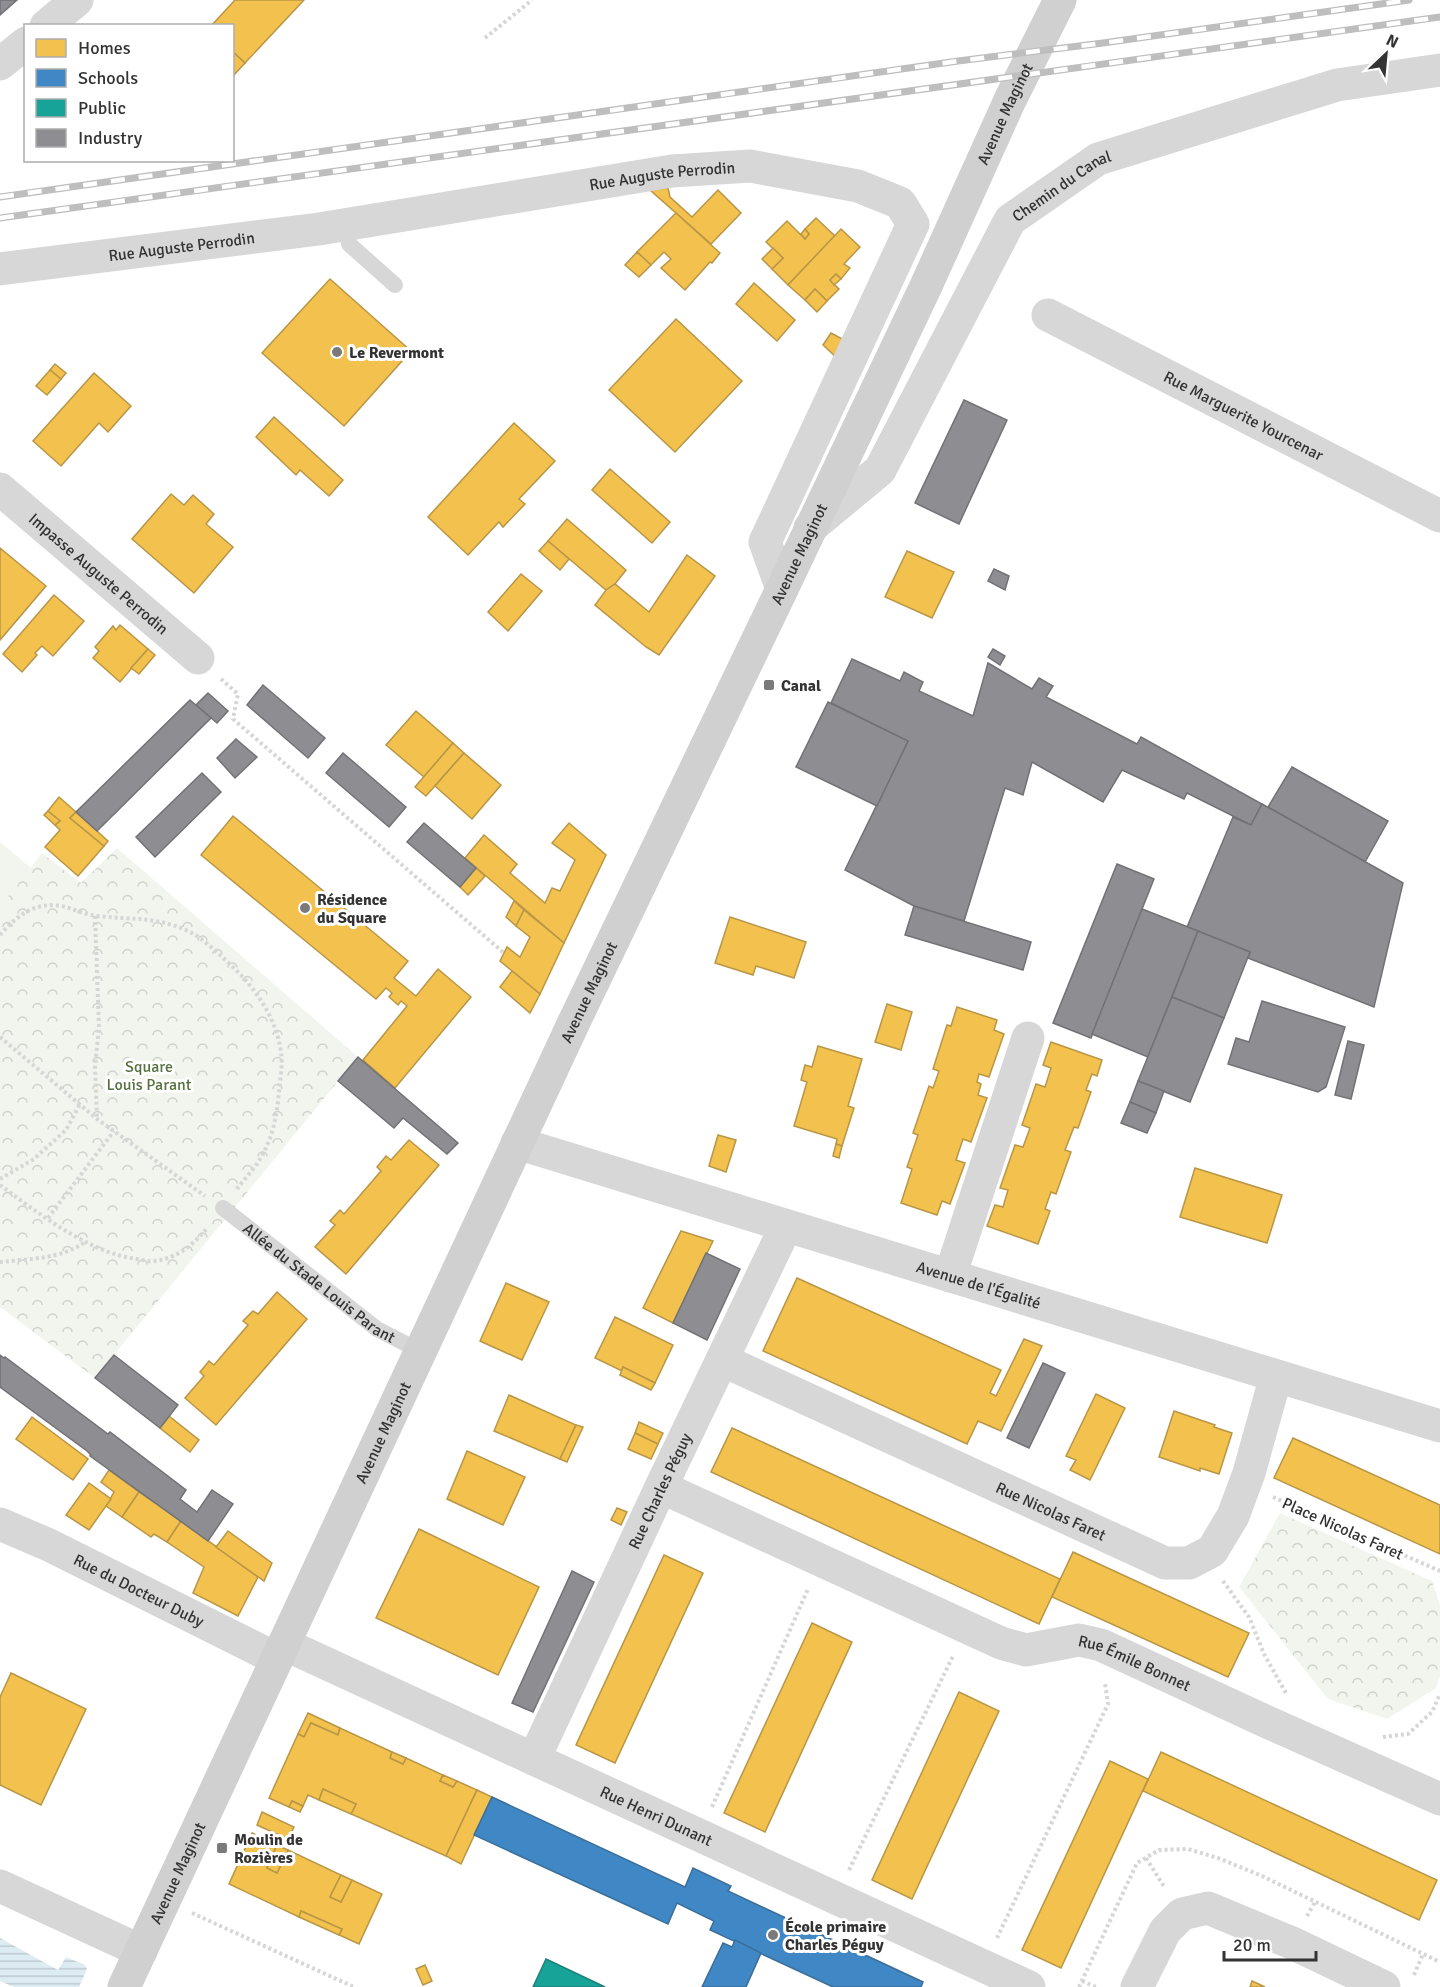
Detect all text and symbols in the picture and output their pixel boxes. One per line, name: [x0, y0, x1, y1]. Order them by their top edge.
legend: [24, 24, 234, 162]
north arrow: [1356, 24, 1416, 84]
text: N: [1383, 30, 1402, 53]
text: Homes: [78, 37, 131, 59]
street label: Avenue Maginot: [973, 60, 1038, 168]
text: Schools: [78, 67, 138, 89]
text: Public: [78, 97, 126, 119]
text: Industry: [78, 127, 143, 149]
street label: Chemin du Canal: [1009, 146, 1114, 227]
street label: Rue Auguste Perrodin: [588, 158, 736, 195]
street label: Rue Auguste Perrodin: [107, 228, 256, 266]
place label: Le Revermont: [349, 343, 444, 363]
marker: Le Revermont: [330, 345, 344, 359]
street label: Rue Marguerite Yourcenar: [1160, 367, 1327, 466]
street label: Avenue Maginot: [767, 500, 832, 608]
street label: Impasse Auguste Perrodin: [24, 509, 172, 639]
place label: Canal: [781, 676, 821, 696]
marker: Canal: [762, 678, 776, 692]
place label: Résidence du Square: [317, 890, 387, 928]
marker: Résidence du Square: [298, 901, 312, 915]
street label: Avenue Maginot: [557, 938, 622, 1046]
park label: Square Louis Parant: [107, 1057, 192, 1095]
street label: Allée du Stade Louis Parant: [239, 1219, 399, 1348]
street label: Avenue de l'Égalité: [914, 1257, 1043, 1314]
street label: Avenue Maginot: [351, 1378, 416, 1487]
street label: Rue Charles Péguy: [624, 1429, 697, 1553]
street label: Rue Nicolas Faret: [992, 1478, 1109, 1546]
street label: Place Nicolas Faret: [1279, 1493, 1407, 1565]
street label: Rue du Docteur Duby: [70, 1550, 208, 1632]
street label: Rue Émile Bonnet: [1076, 1631, 1194, 1696]
street label: Rue Henri Dunant: [597, 1782, 716, 1851]
street label: Avenue Maginot: [146, 1819, 211, 1927]
place label: Moulin de Rozières: [234, 1830, 303, 1868]
marker: Moulin de Rozières: [215, 1841, 229, 1855]
place label: École primaire Charles Péguy: [785, 1917, 886, 1955]
scale bar: [1224, 1924, 1316, 1962]
marker: École primaire Charles Péguy: [766, 1928, 780, 1942]
text: 20 m: [1233, 1934, 1271, 1956]

